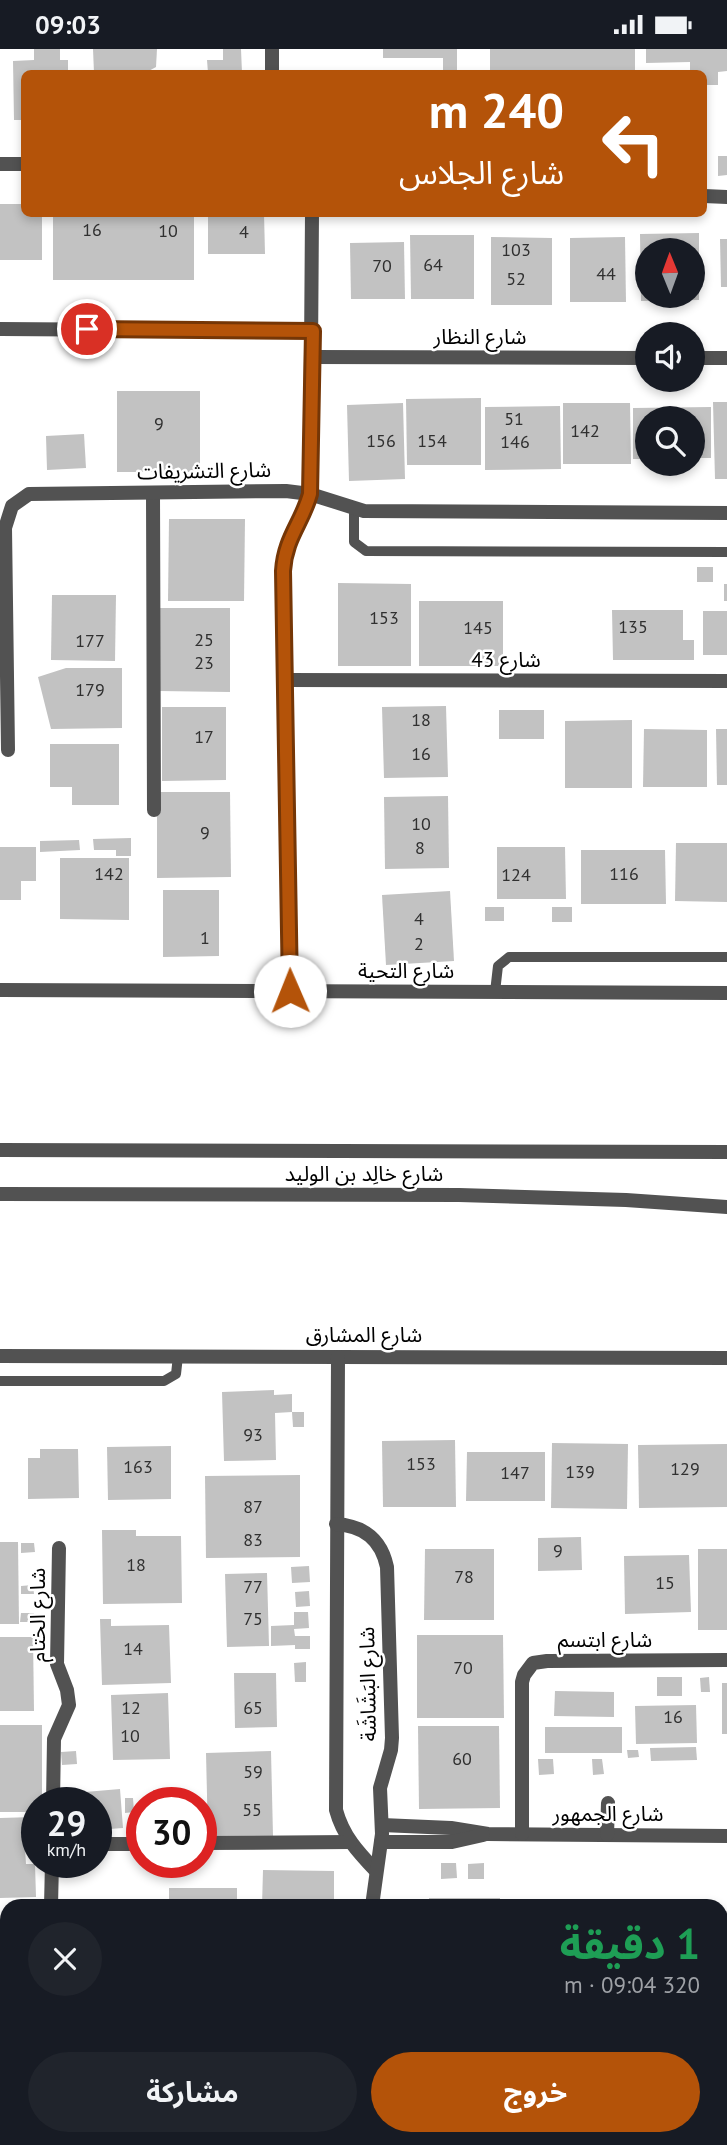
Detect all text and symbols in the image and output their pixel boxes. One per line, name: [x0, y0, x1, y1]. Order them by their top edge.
text: 09:03: [35, 8, 101, 41]
text: 240 m: [429, 78, 564, 142]
icon: left: [588, 98, 679, 189]
text: شارع الجلاس: [399, 151, 564, 193]
house number: 16: [82, 218, 102, 241]
house number: 10: [158, 219, 178, 242]
house number: 4: [239, 220, 249, 243]
house number: 103: [501, 238, 531, 261]
north arrow: [635, 238, 705, 308]
map controls: [635, 238, 705, 476]
house number: 64: [423, 253, 443, 276]
house number: 70: [372, 254, 392, 277]
house number: 44: [596, 262, 616, 285]
house number: 52: [506, 267, 526, 290]
pin: [57, 299, 117, 359]
icon: arrive: [68, 310, 106, 348]
button: sound: [635, 322, 705, 392]
street label: شارع النظار: [433, 323, 526, 352]
button: search: [635, 406, 705, 476]
house number: 51: [504, 407, 524, 430]
house number: 9: [154, 412, 164, 435]
house number: 142: [570, 419, 600, 442]
house number: 156: [366, 429, 396, 452]
house number: 154: [417, 429, 447, 452]
house number: 146: [500, 430, 530, 453]
street label: شارع التشريفات: [137, 456, 271, 487]
house number: 153: [369, 606, 399, 629]
house number: 135: [618, 615, 648, 638]
house number: 145: [463, 616, 493, 639]
house number: 25: [194, 628, 214, 651]
house number: 177: [75, 629, 105, 652]
street label: شارع 43: [471, 646, 541, 675]
house number: 23: [194, 651, 214, 674]
house number: 179: [75, 678, 105, 701]
house number: 18: [411, 708, 431, 731]
house number: 17: [194, 725, 214, 748]
house number: 16: [411, 742, 431, 765]
house number: 10: [411, 812, 431, 835]
house number: 9: [200, 821, 210, 844]
house number: 8: [415, 836, 425, 859]
house number: 142: [94, 862, 124, 885]
house number: 116: [609, 862, 639, 885]
house number: 124: [501, 863, 531, 886]
house number: 4: [414, 907, 424, 930]
house number: 1: [200, 926, 210, 949]
house number: 2: [414, 932, 424, 955]
position arrow: [253, 954, 327, 1028]
street label: شارع التحية: [358, 957, 454, 986]
street label: شارع خالِد بن الوليد: [285, 1160, 443, 1189]
street label: شارع المشارق: [306, 1321, 422, 1350]
house number: 93: [243, 1423, 263, 1446]
house number: 153: [406, 1452, 436, 1475]
house number: 163: [123, 1455, 153, 1478]
house number: 129: [670, 1457, 700, 1480]
house number: 139: [565, 1460, 595, 1483]
house number: 147: [500, 1461, 530, 1484]
house number: 87: [243, 1495, 263, 1518]
house number: 83: [243, 1528, 263, 1551]
house number: 9: [553, 1539, 563, 1562]
house number: 18: [126, 1553, 146, 1576]
house number: 78: [454, 1565, 474, 1588]
street label: شارع الختام: [24, 1568, 54, 1662]
house number: 15: [655, 1571, 675, 1594]
house number: 77: [243, 1575, 263, 1598]
house number: 75: [243, 1607, 263, 1630]
street label: شارع البَشَاشَة: [353, 1626, 384, 1742]
street label: شارع ابتسم: [558, 1626, 652, 1655]
house number: 14: [123, 1637, 143, 1660]
house number: 70: [453, 1656, 473, 1679]
house number: 12: [121, 1696, 141, 1719]
house number: 65: [243, 1696, 263, 1719]
house number: 16: [663, 1705, 683, 1728]
house number: 10: [120, 1724, 140, 1747]
house number: 60: [452, 1747, 472, 1770]
house number: 59: [243, 1760, 263, 1783]
speed limit sign: 30: [126, 1787, 217, 1878]
house number: 55: [242, 1798, 262, 1821]
text: 29: [47, 1800, 86, 1846]
street label: شارع الجمهور: [552, 1800, 663, 1829]
text: km/h: [47, 1838, 86, 1861]
text: 1 دقيقة: [560, 1916, 700, 1971]
button: close: [28, 1922, 102, 1996]
text: 320 m · 09:04: [564, 1970, 700, 1999]
button: مشاركة: [28, 2052, 357, 2132]
button: خروج: [371, 2052, 700, 2132]

